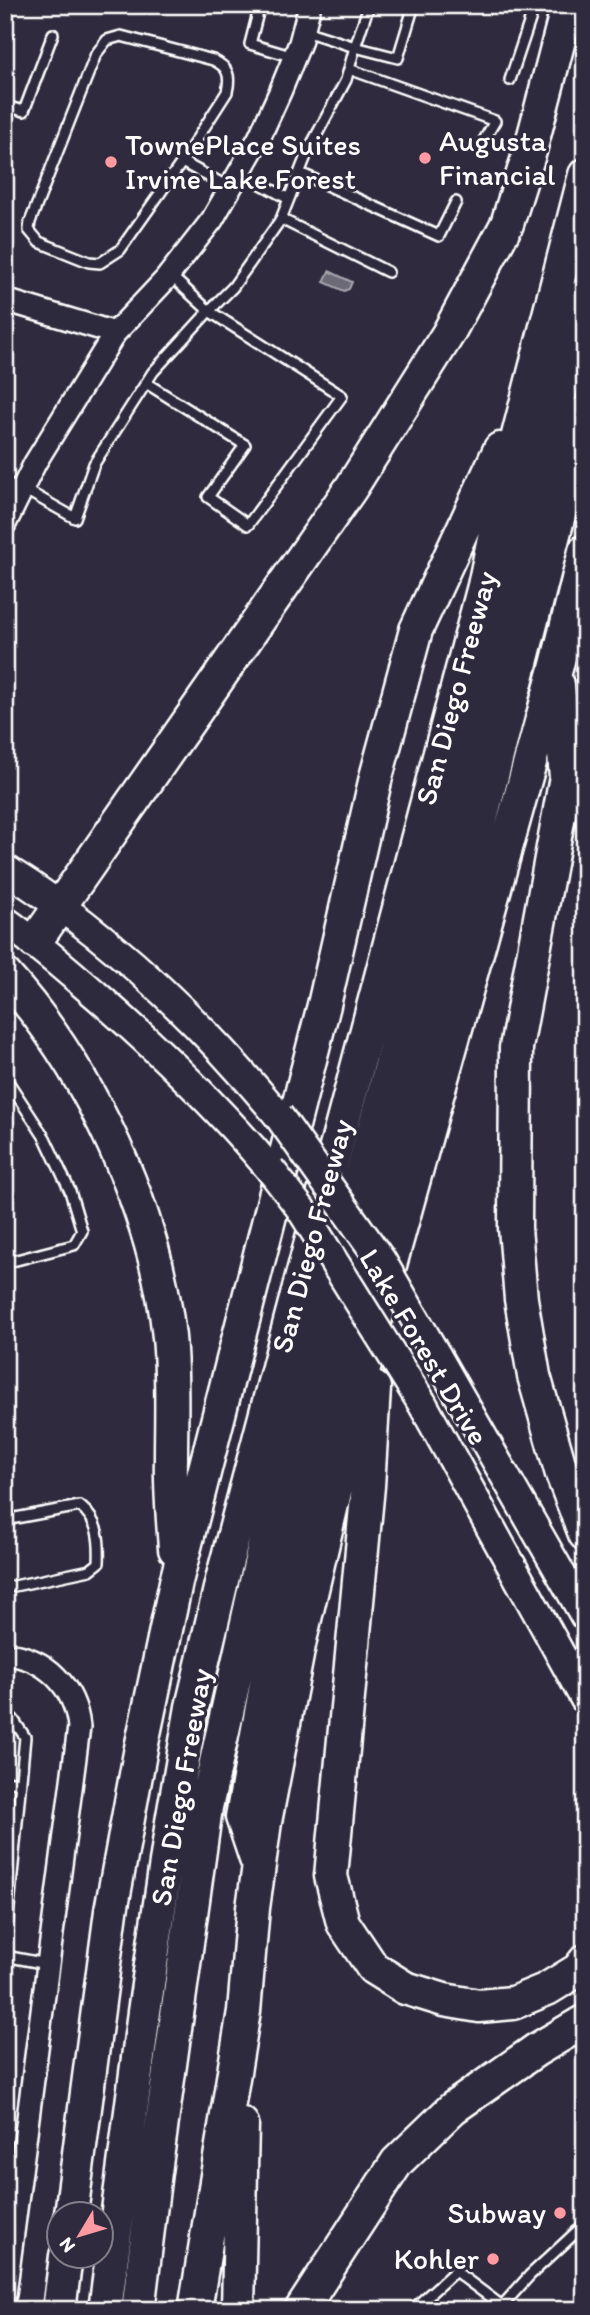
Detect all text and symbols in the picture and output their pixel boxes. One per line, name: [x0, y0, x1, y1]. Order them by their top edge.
place label: Augusta Financial: [439, 122, 556, 193]
place label: TownePlace Suites Irvine Lake Forest: [125, 126, 361, 197]
marker: Augusta Financial: [417, 150, 433, 166]
marker: TownePlace Suites Irvine Lake Forest: [103, 154, 119, 170]
street label: San Diego Freeway: [407, 567, 505, 809]
street label: San Diego Freeway: [263, 1115, 361, 1357]
street label: Lake Forest Drive: [351, 1242, 498, 1452]
street label: San Diego Freeway: [141, 1665, 220, 1909]
place label: Subway: [448, 2194, 546, 2231]
north arrow: [46, 2200, 116, 2270]
marker: Subway: [552, 2205, 568, 2221]
text: N: [54, 2233, 80, 2257]
place label: Kohler: [394, 2240, 479, 2277]
marker: Kohler: [485, 2251, 501, 2267]

